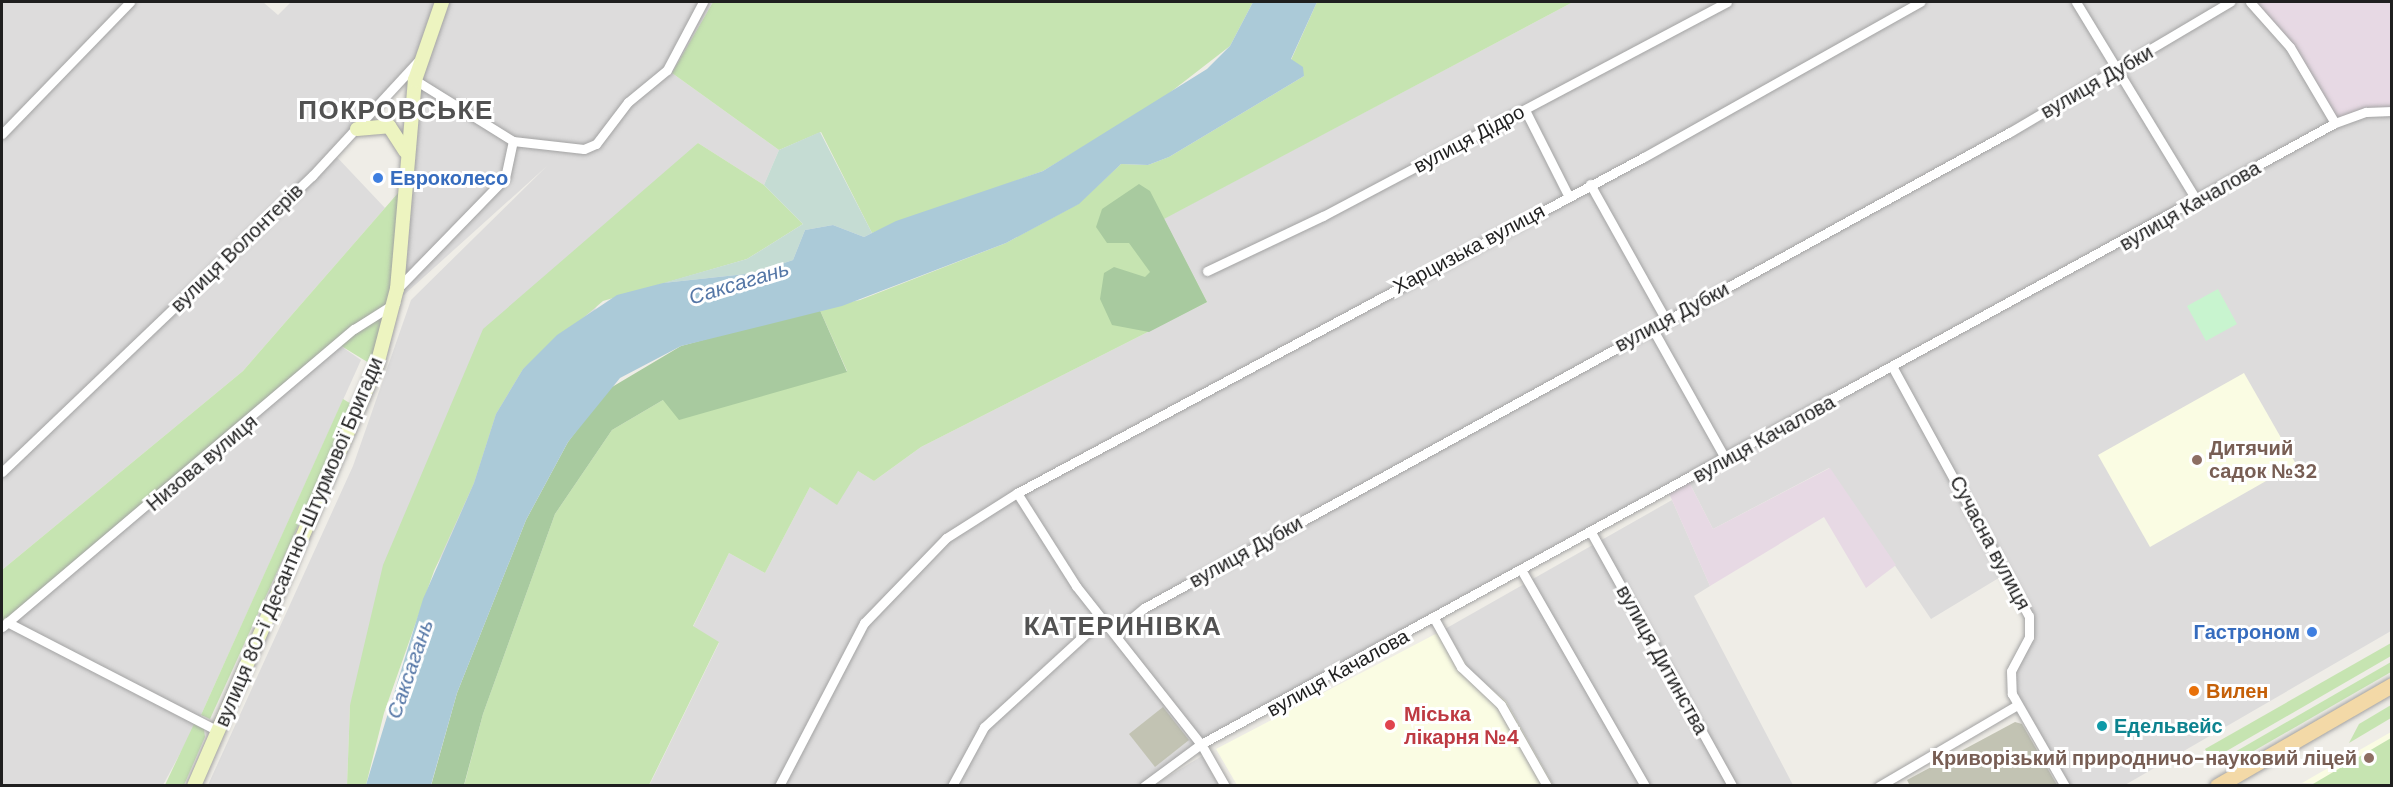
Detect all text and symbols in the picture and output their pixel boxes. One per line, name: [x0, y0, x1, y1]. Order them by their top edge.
street label: вулиця Дубки: [2037, 40, 2157, 124]
district label: ПОКРОВСЬКЕ: [298, 95, 494, 127]
street label: вулиця Дідро: [1409, 100, 1529, 178]
street label: вулиця Качалова: [2115, 156, 2265, 256]
place label: Евроколесо: [390, 166, 508, 190]
marker: Евроколесо: [371, 171, 385, 185]
street label: вулиця Волонтерів: [166, 179, 308, 317]
street label: Харцизька вулиця: [1389, 199, 1549, 299]
water label: Саксагань: [686, 256, 792, 310]
street label: вулиця Дубки: [1611, 277, 1733, 357]
street label: вулиця 80-ї Десантно-Штурмової Бригади: [210, 354, 388, 730]
street label: вулиця Качалова: [1689, 390, 1839, 488]
street label: Низова вулиця: [142, 410, 262, 516]
place label: Дитячий садок №32: [2209, 436, 2317, 483]
marker: Дитячий садок №32: [2190, 453, 2204, 467]
street label: Сучасна вулиця: [1945, 472, 2035, 614]
street label: вулиця Дубки: [1185, 511, 1307, 593]
street label: вулиця Дитинства: [1611, 581, 1713, 739]
district label: КАТЕРИНІВКА: [1024, 611, 1222, 643]
water label: Саксагань: [381, 616, 439, 722]
place label: Гастроном: [2194, 620, 2300, 644]
street label: вулиця Качалова: [1263, 624, 1413, 722]
marker: Гастроном: [2305, 625, 2319, 639]
place label: Вилен: [2206, 679, 2268, 703]
marker: Вилен: [2187, 684, 2201, 698]
place label: Міська лікарня №4: [1404, 702, 1519, 749]
place label: Едельвейс: [2114, 714, 2223, 738]
marker: Міська лікарня №4: [1381, 716, 1399, 734]
marker: Едельвейс: [2095, 719, 2109, 733]
place label: Криворізький природничо-науковий ліцей: [1932, 746, 2357, 770]
marker: Криворізький природничо-науковий ліцей: [2362, 751, 2376, 765]

